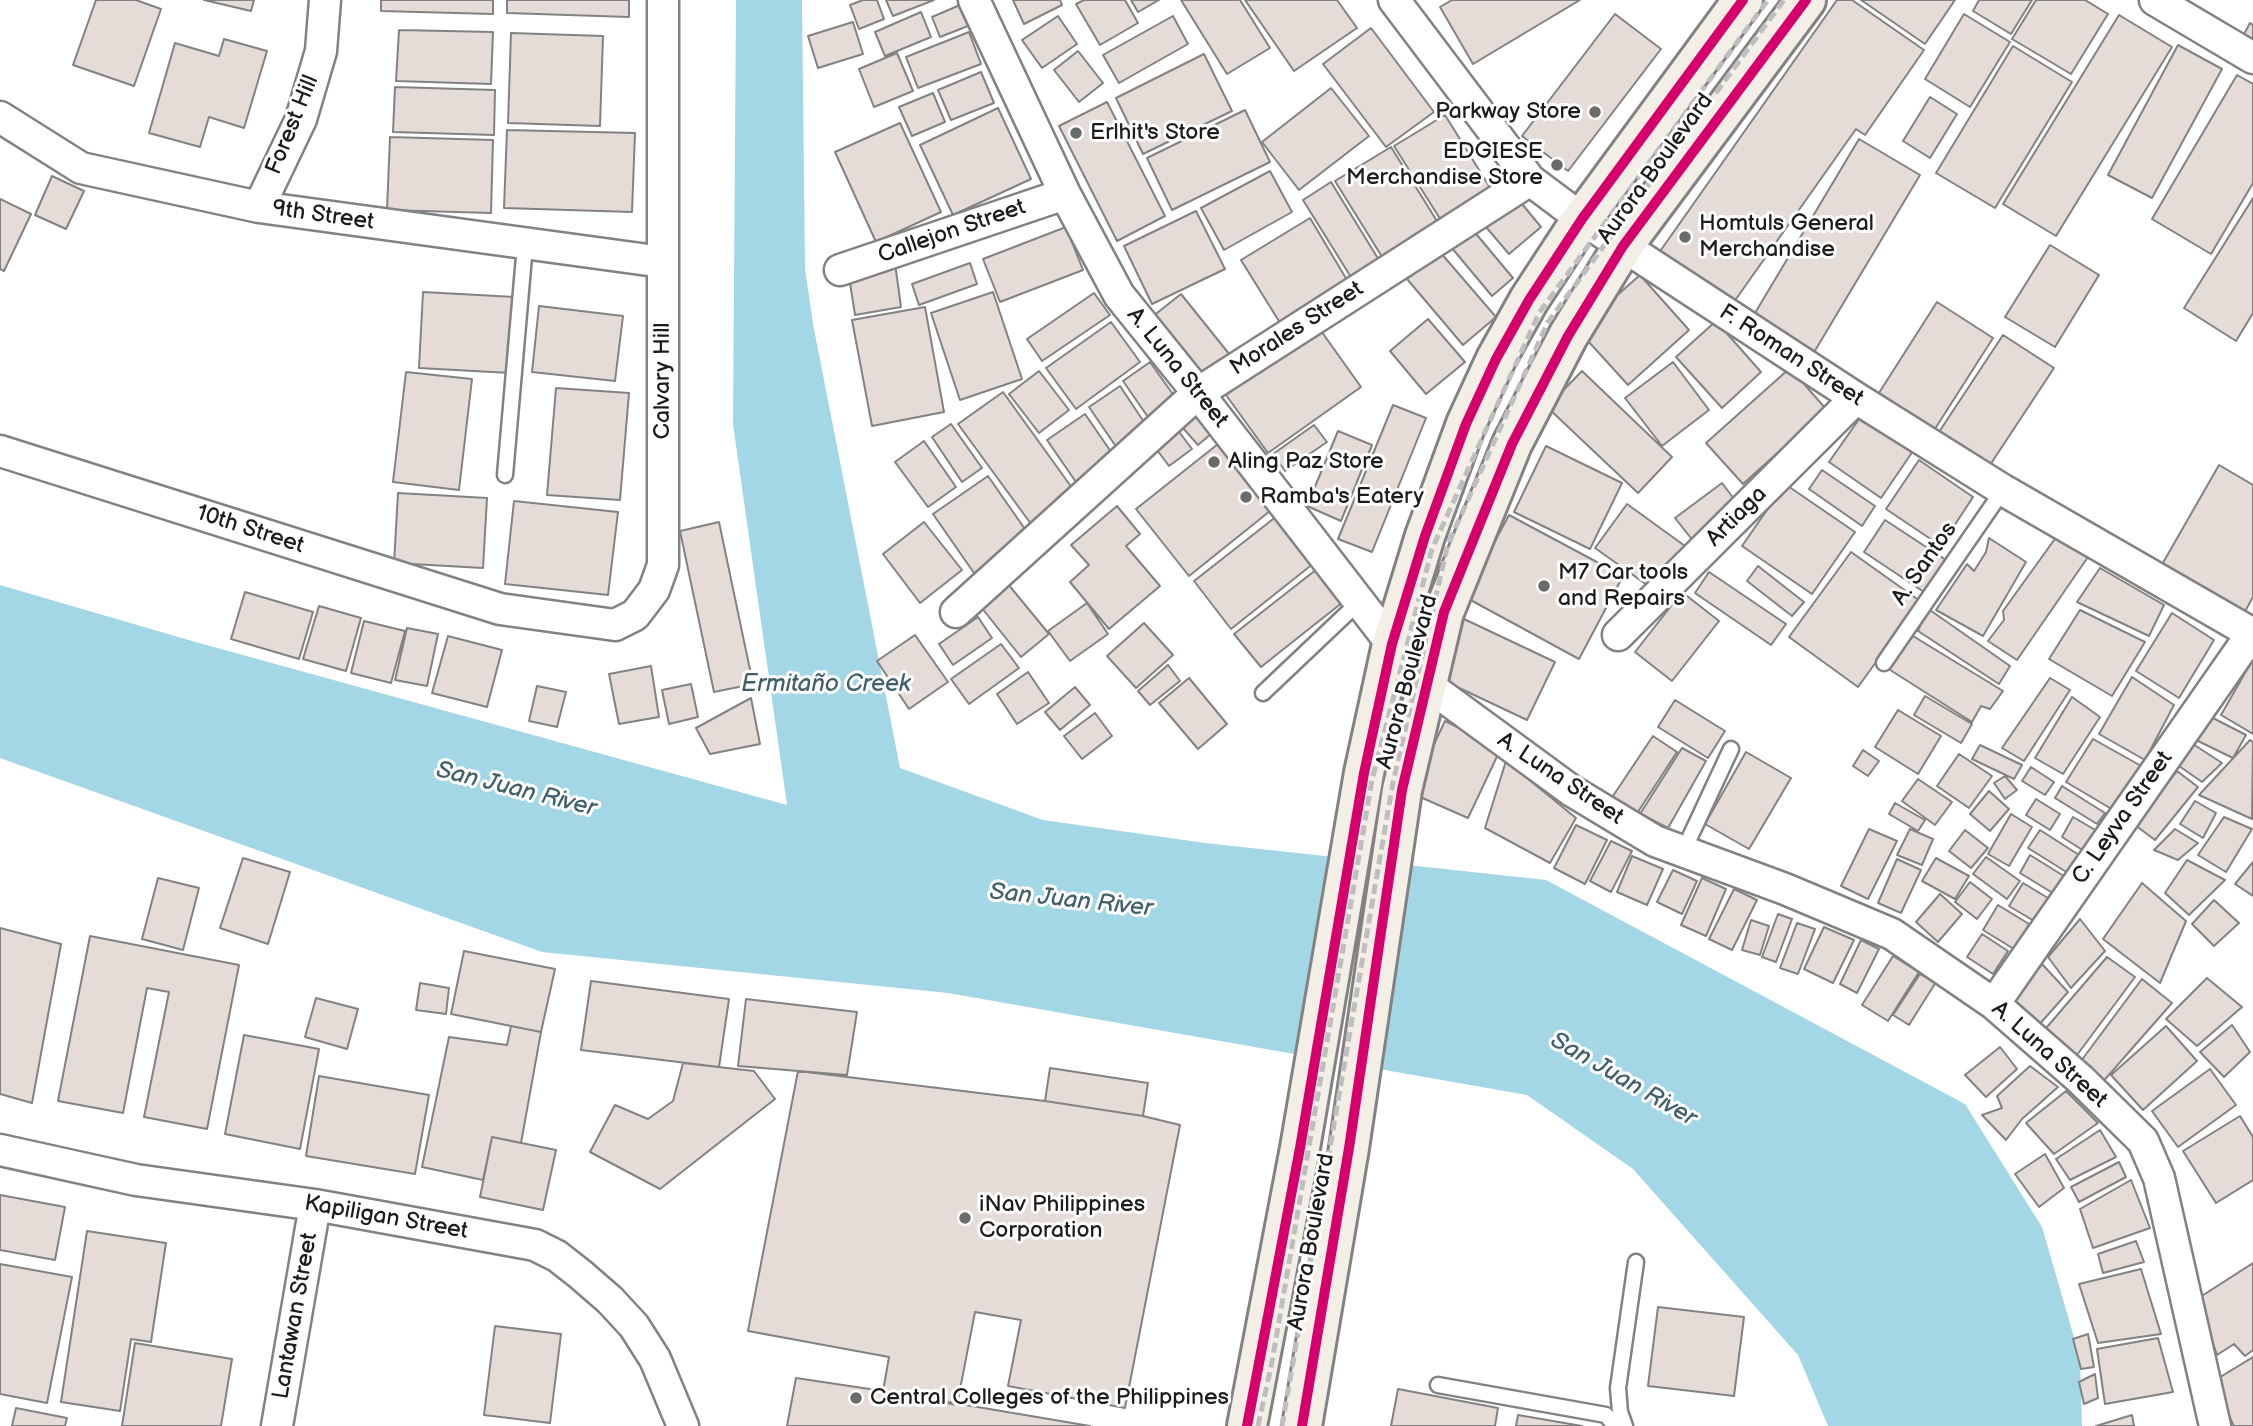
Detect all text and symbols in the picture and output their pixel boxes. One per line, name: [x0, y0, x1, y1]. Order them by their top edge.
street label: Forest Hill: [261, 71, 325, 179]
street label: Aurora Boulevard: [1592, 88, 1720, 250]
place label: Parkway Store: [1435, 98, 1581, 126]
marker: Parkway Store: [1587, 104, 1603, 120]
place label: Erlhit's Store: [1090, 119, 1220, 147]
marker: Erlhit's Store: [1068, 125, 1084, 141]
place label: EDGIESE Merchandise Store: [1346, 138, 1543, 192]
marker: EDGIESE Merchandise Store: [1549, 157, 1565, 173]
street label: Callejon Street: [875, 194, 1029, 270]
street label: 9th Street: [270, 195, 376, 237]
place label: Homtuls General Merchandise: [1699, 210, 1874, 264]
marker: Homtuls General Merchandise: [1677, 229, 1693, 245]
street label: Morales Street: [1225, 276, 1369, 382]
street label: F. Roman Street: [1714, 299, 1868, 413]
street label: A. Luna Street: [1120, 303, 1234, 433]
street label: Calvary Hill: [649, 323, 677, 439]
place label: Aling Paz Store: [1228, 448, 1384, 476]
marker: Aling Paz Store: [1206, 454, 1222, 470]
street label: Artiaga: [1701, 481, 1773, 553]
place label: Ramba's Eatery: [1260, 483, 1424, 511]
marker: Ramba's Eatery: [1238, 489, 1254, 505]
street label: 10th Street: [193, 500, 307, 560]
street label: A. Santos: [1886, 517, 1964, 611]
place label: M7 Car tools and Repairs: [1558, 559, 1688, 613]
marker: M7 Car tools and Repairs: [1536, 578, 1552, 594]
street label: Aurora Boulevard: [1371, 592, 1445, 772]
water label: Ermitaño Creek: [741, 671, 911, 699]
street label: A. Luna Street: [1492, 727, 1628, 831]
street label: C. Leyva Street: [2067, 746, 2179, 890]
water label: San Juan River: [433, 756, 599, 824]
water label: San Juan River: [988, 878, 1154, 924]
street label: A. Luna Street: [1985, 996, 2113, 1114]
water label: San Juan River: [1545, 1027, 1701, 1133]
street label: Aurora Boulevard: [1283, 1151, 1341, 1333]
street label: Kapiligan Street: [302, 1190, 470, 1246]
place label: iNav Philippines Corporation: [979, 1191, 1145, 1245]
marker: iNav Philippines Corporation: [957, 1210, 973, 1226]
street label: Lantawan Street: [268, 1231, 324, 1401]
place label: Central Colleges of the Philippines: [870, 1384, 1229, 1412]
marker: Central Colleges of the Philippines: [848, 1390, 864, 1406]

